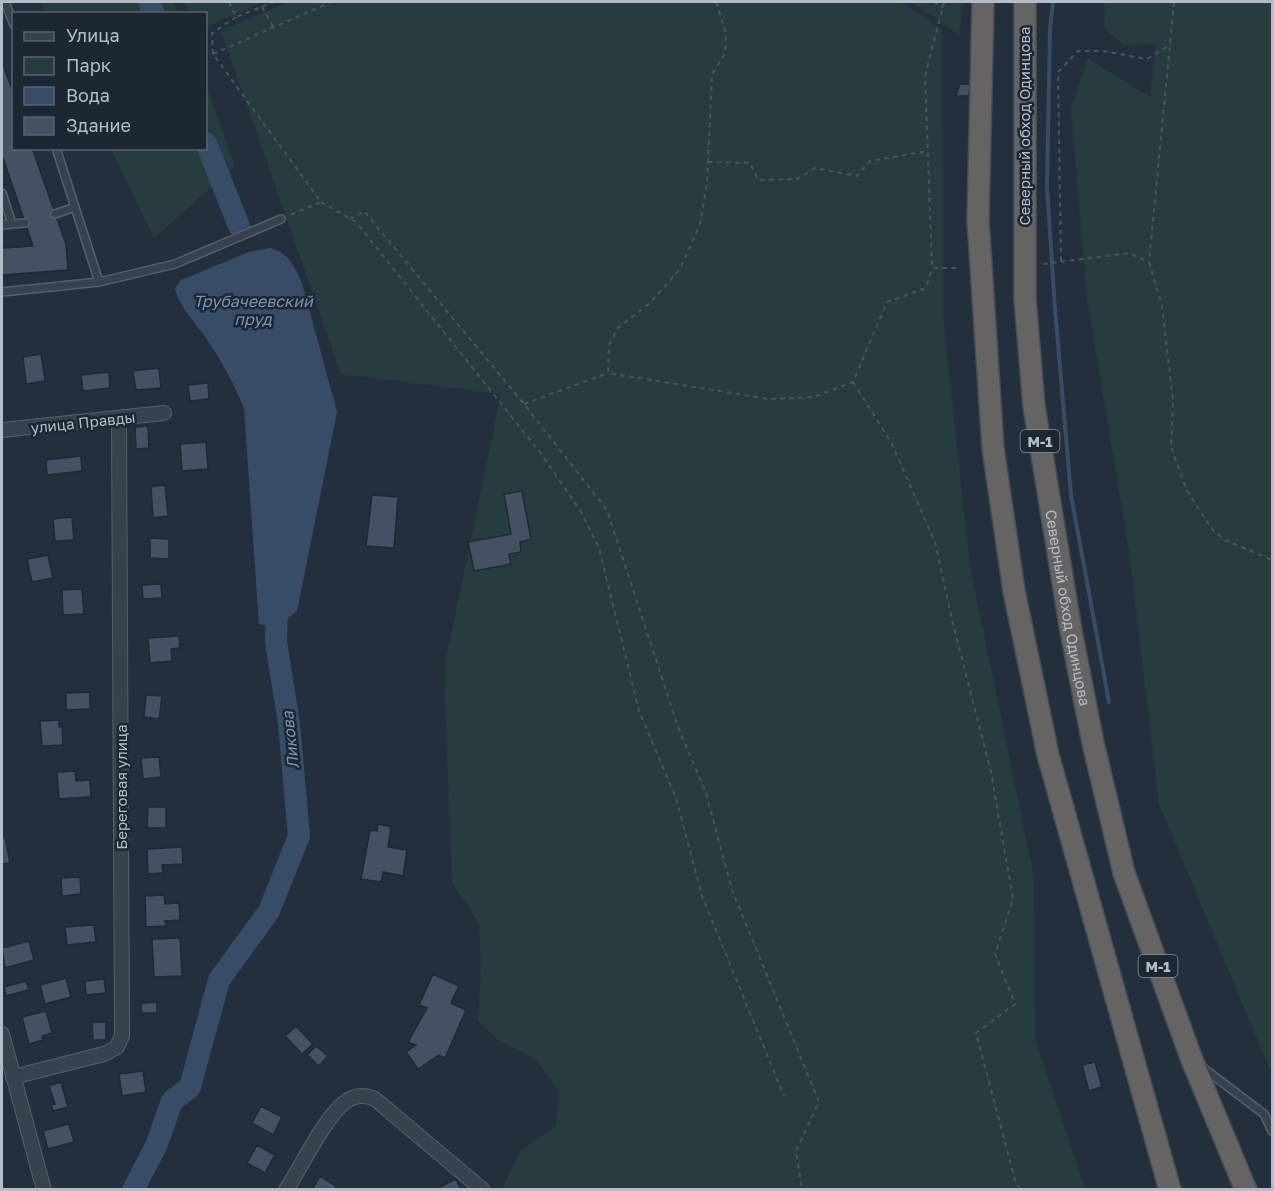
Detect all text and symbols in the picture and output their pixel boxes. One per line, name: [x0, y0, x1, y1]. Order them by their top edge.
legend: [12, 12, 207, 150]
text: Улица: [66, 24, 120, 46]
street label: Северный обход Одинцова: [1015, 27, 1033, 225]
text: Парк: [66, 54, 111, 76]
text: Вода: [66, 84, 110, 106]
text: Здание: [66, 114, 131, 136]
water label: Трубачеевский пруд: [193, 291, 314, 329]
street label: улица Правды: [30, 408, 136, 436]
road number: М-1: [1020, 430, 1060, 452]
street label: Северный обход Одинцова: [1042, 508, 1095, 707]
water label: Ликова: [277, 709, 303, 770]
street label: Береговая улица: [112, 724, 130, 850]
road number: М-1: [1138, 955, 1178, 977]

